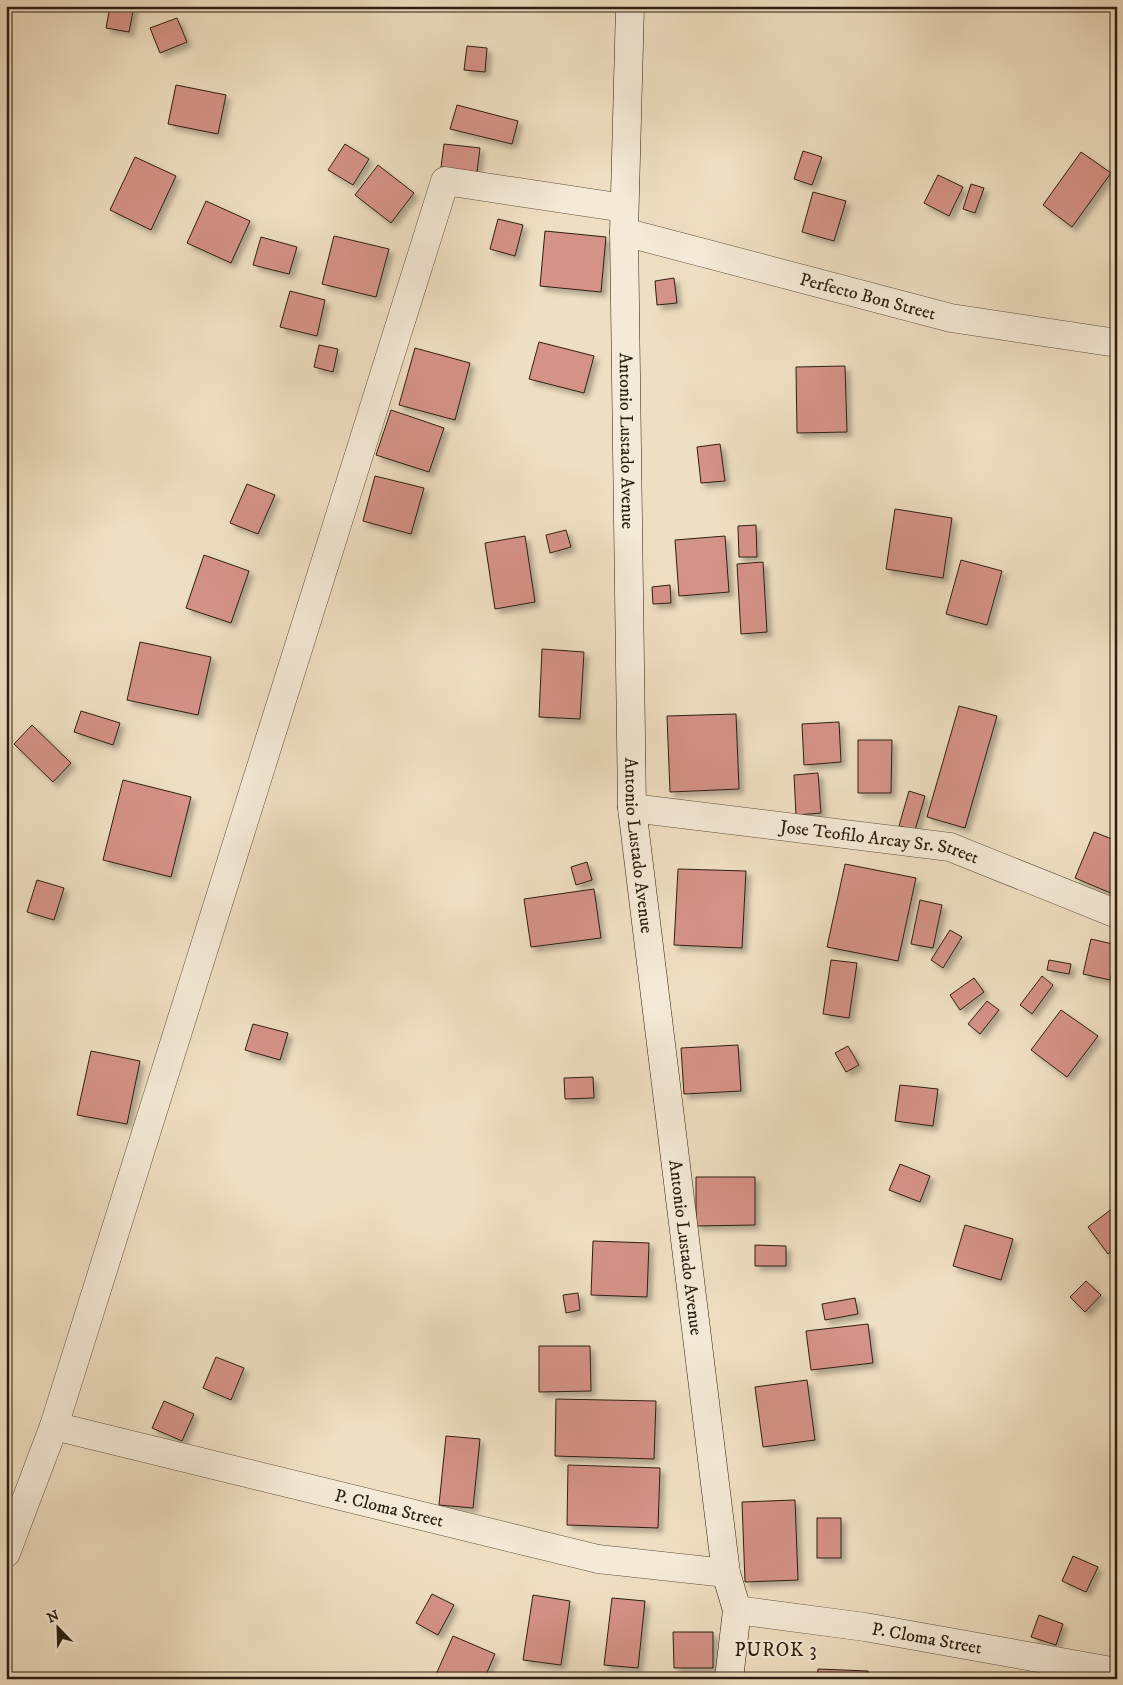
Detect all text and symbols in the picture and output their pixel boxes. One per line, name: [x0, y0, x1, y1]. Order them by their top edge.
street label: Perfecto Bon Street: [797, 269, 938, 326]
street label: Antonio Lustado Avenue: [614, 352, 638, 529]
street label: Antonio Lustado Avenue: [619, 757, 657, 935]
street label: Jose Teofilo Arcay Sr. Street: [777, 816, 982, 870]
street label: Antonio Lustado Avenue: [663, 1159, 707, 1337]
street label: P. Cloma Street: [332, 1485, 446, 1533]
north arrow: [32, 1602, 82, 1652]
text: N: [45, 1606, 63, 1627]
street label: P. Cloma Street: [870, 1618, 984, 1660]
district label: PUROK 3: [735, 1639, 817, 1662]

